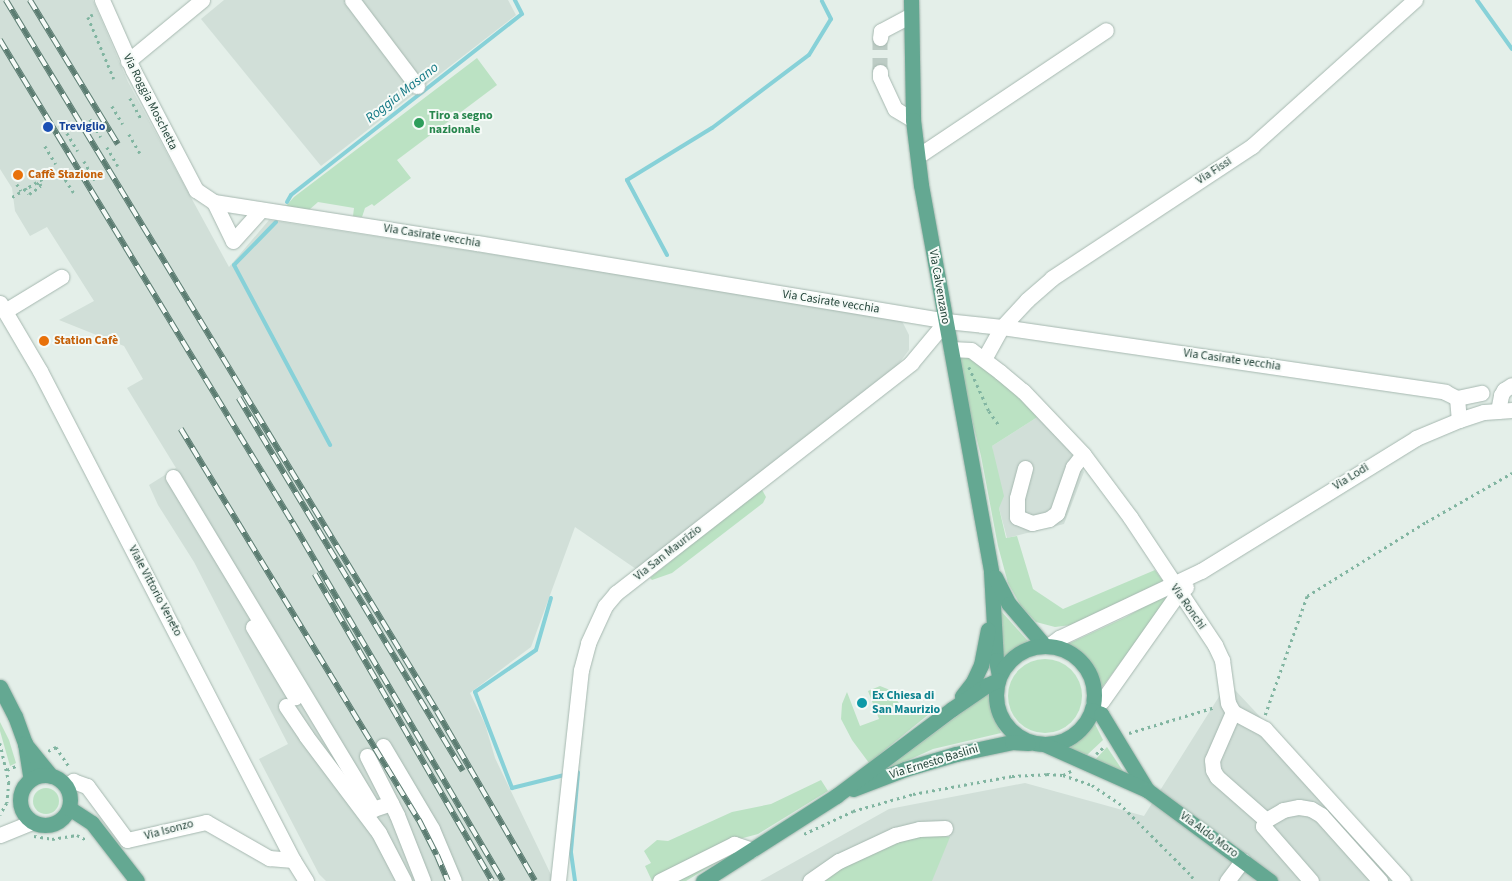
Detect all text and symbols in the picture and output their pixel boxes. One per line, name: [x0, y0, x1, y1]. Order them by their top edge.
street label: Via Roggia Moschetta: [120, 52, 180, 152]
water label: Roggia Masano: [362, 59, 442, 127]
place label: Tiro a segno nazionale: [429, 109, 493, 137]
marker: Tiro a segno nazionale: [413, 117, 425, 129]
marker: Treviglio: [41, 120, 55, 134]
place label: Treviglio: [59, 120, 105, 134]
street label: Via Fissi: [1194, 154, 1234, 188]
place label: Caffè Stazione: [28, 168, 103, 182]
marker: Caffè Stazione: [12, 169, 24, 181]
street label: Via Casirate vecchia: [382, 221, 482, 251]
street label: Via Calvenzano: [925, 249, 953, 325]
street label: Via Casirate vecchia: [781, 287, 881, 317]
place label: Station Cafè: [54, 334, 118, 348]
marker: Station Cafè: [38, 335, 50, 347]
street label: Via Casirate vecchia: [1182, 346, 1282, 374]
street label: Via Lodi: [1330, 460, 1372, 494]
street label: Via San Maurizio: [631, 522, 705, 584]
street label: Viale Vittorio Veneto: [125, 543, 185, 639]
street label: Via Ronchi: [1167, 581, 1209, 633]
place label: Ex Chiesa di San Maurizio: [872, 689, 940, 717]
marker: Ex Chiesa di San Maurizio: [856, 697, 868, 709]
street label: Via Ernesto Baslini: [888, 742, 980, 782]
street label: Via Aldo Moro: [1177, 809, 1241, 861]
street label: Via Isonzo: [143, 817, 195, 843]

